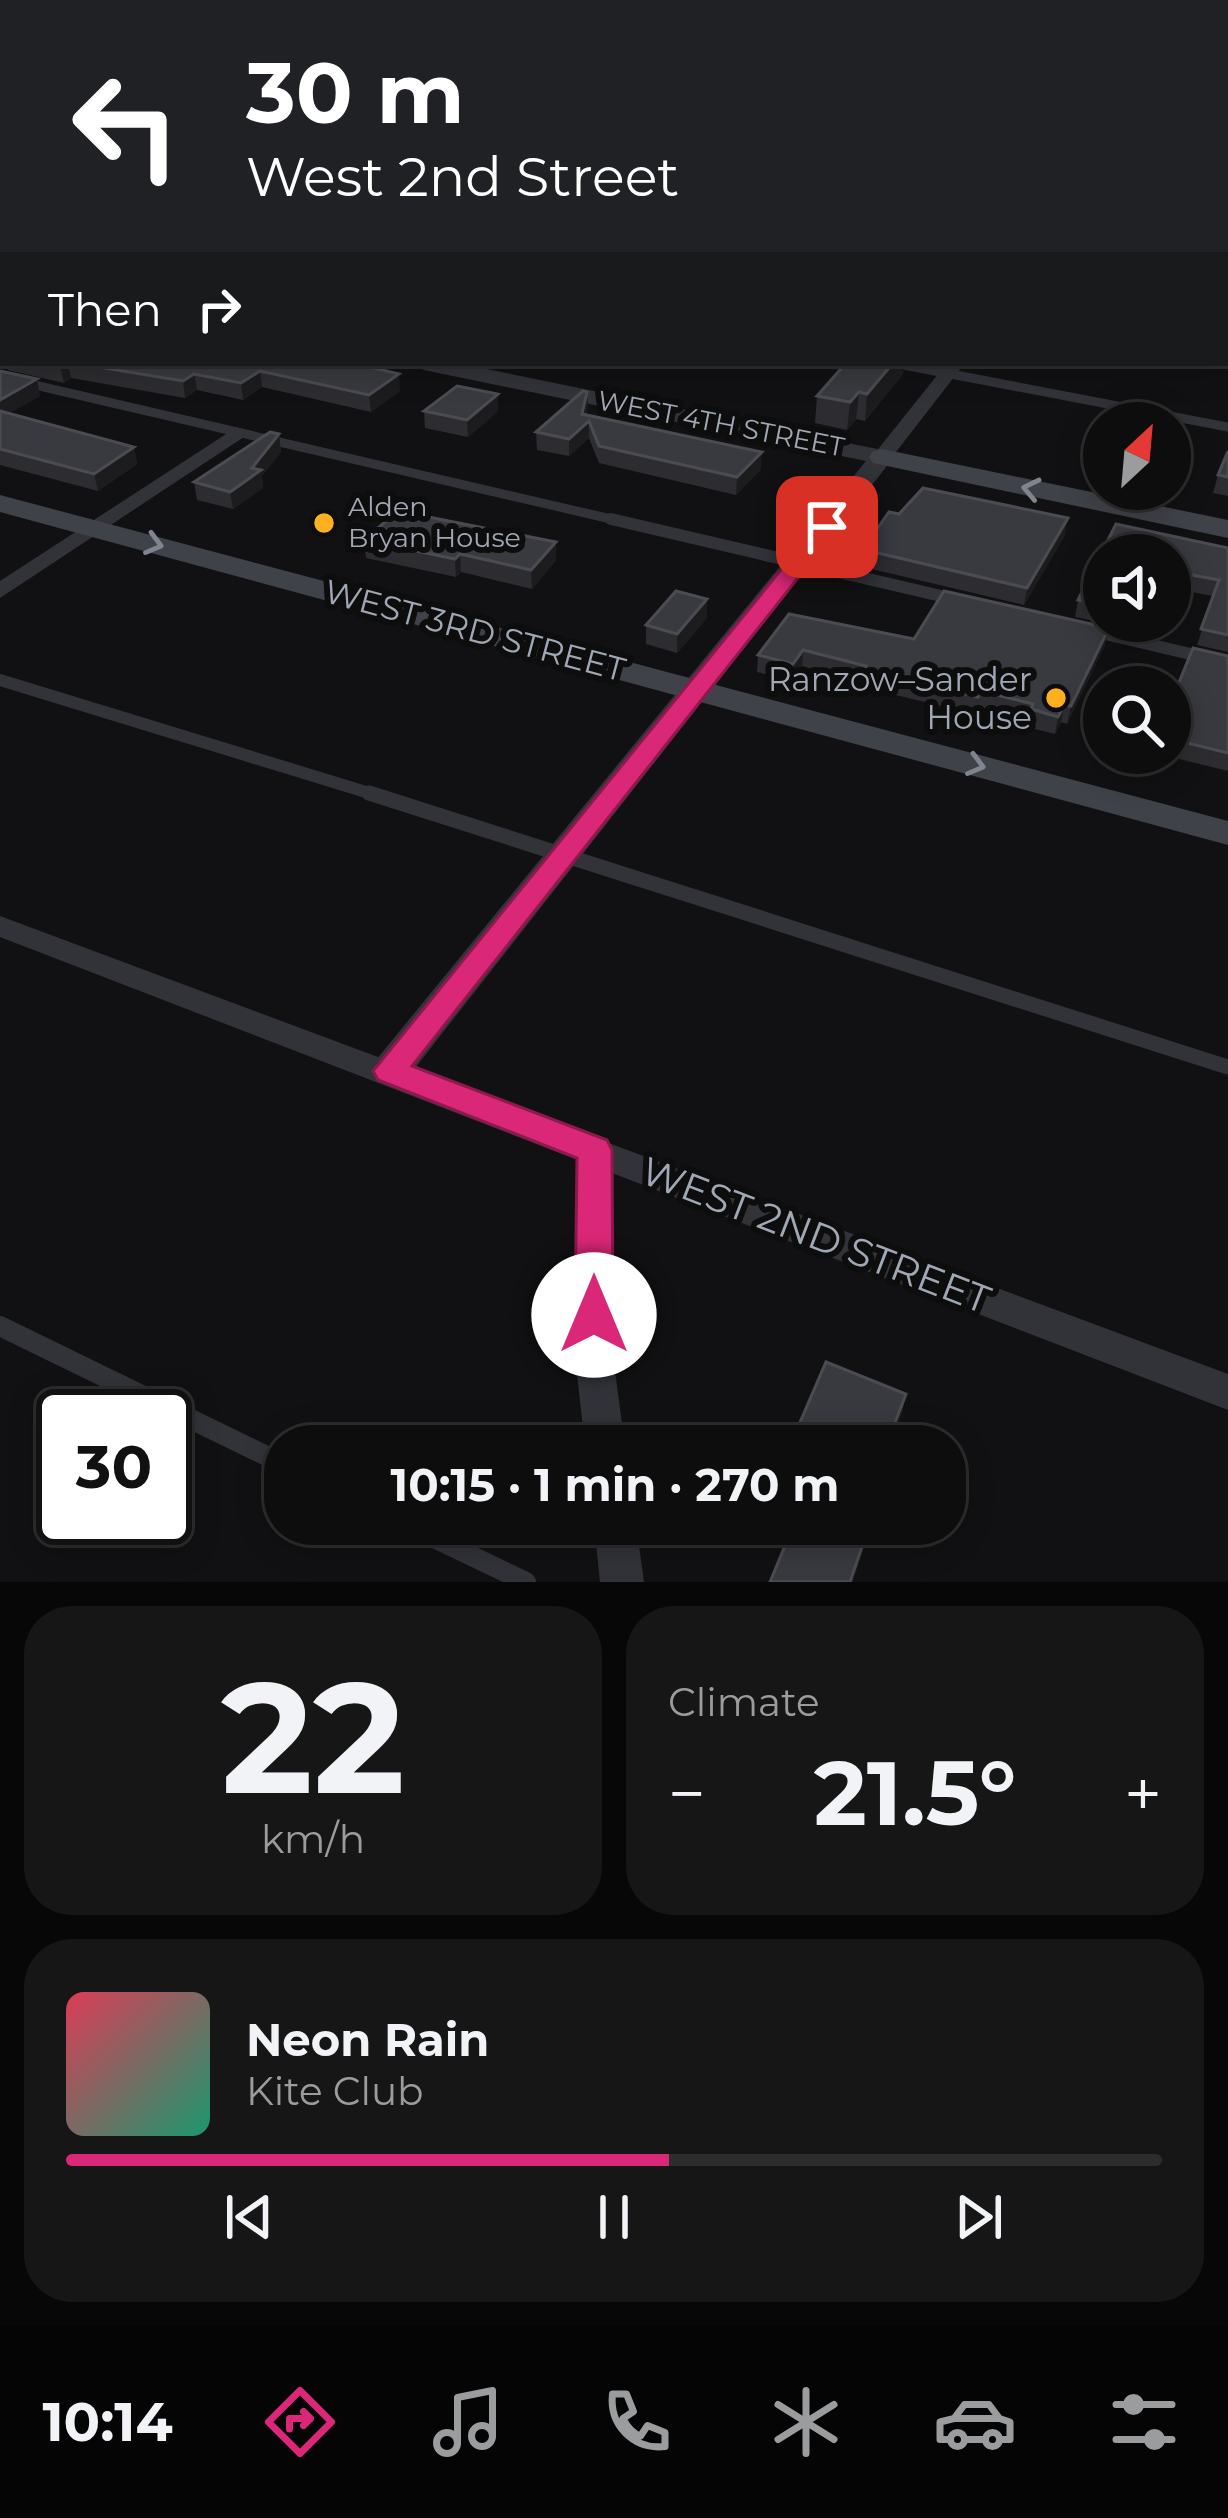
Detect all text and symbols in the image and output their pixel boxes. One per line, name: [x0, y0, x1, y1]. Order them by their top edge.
text: 30 m: [246, 42, 465, 144]
icon: left: [48, 48, 204, 204]
text: West 2nd Street: [246, 144, 679, 210]
icon: right: [186, 276, 252, 342]
text: Then: [48, 282, 162, 337]
street label: WEST 4TH STREET: [595, 383, 848, 464]
north arrow: [1083, 402, 1191, 510]
map controls: [1083, 402, 1191, 774]
pin: [776, 476, 878, 578]
one-way arrow: [1021, 477, 1041, 503]
place label: Alden Bryan House: [348, 490, 521, 554]
icon: arrive: [794, 494, 860, 560]
marker: Alden Bryan House: [311, 510, 337, 536]
one-way arrow: [143, 529, 163, 554]
button: sound: [1083, 534, 1191, 642]
street label: WEST 3RD STREET: [320, 571, 630, 689]
place label: Ranzow–Sander House: [768, 659, 1032, 737]
button: search: [1083, 666, 1191, 774]
marker: Ranzow–Sander House: [1043, 685, 1069, 711]
one-way arrow: [966, 751, 986, 776]
street label: WEST 2ND STREET: [635, 1146, 998, 1324]
position arrow: [531, 1252, 657, 1378]
speed limit sign: 30: [36, 1389, 192, 1545]
text: 10:15 · 1 min · 270 m: [391, 1457, 839, 1512]
text: 22: [221, 1642, 405, 1832]
text: Climate: [668, 1678, 820, 1726]
text: 21.5°: [814, 1738, 1016, 1848]
text: −: [668, 1753, 706, 1834]
text: +: [1124, 1753, 1162, 1834]
text: km/h: [261, 1815, 365, 1863]
text: Neon Rain: [246, 2012, 489, 2067]
text: Kite Club: [246, 2067, 424, 2115]
icon: previous: [216, 2184, 282, 2250]
icon: pause: [581, 2184, 647, 2250]
icon: next: [946, 2184, 1012, 2250]
icon: directions: [258, 2380, 342, 2464]
icon: music: [426, 2380, 510, 2464]
icon: phone: [595, 2380, 679, 2464]
icon: climate: [764, 2380, 848, 2464]
icon: car: [933, 2380, 1017, 2464]
icon: filters: [1102, 2380, 1186, 2464]
text: 10:14: [42, 2389, 173, 2455]

